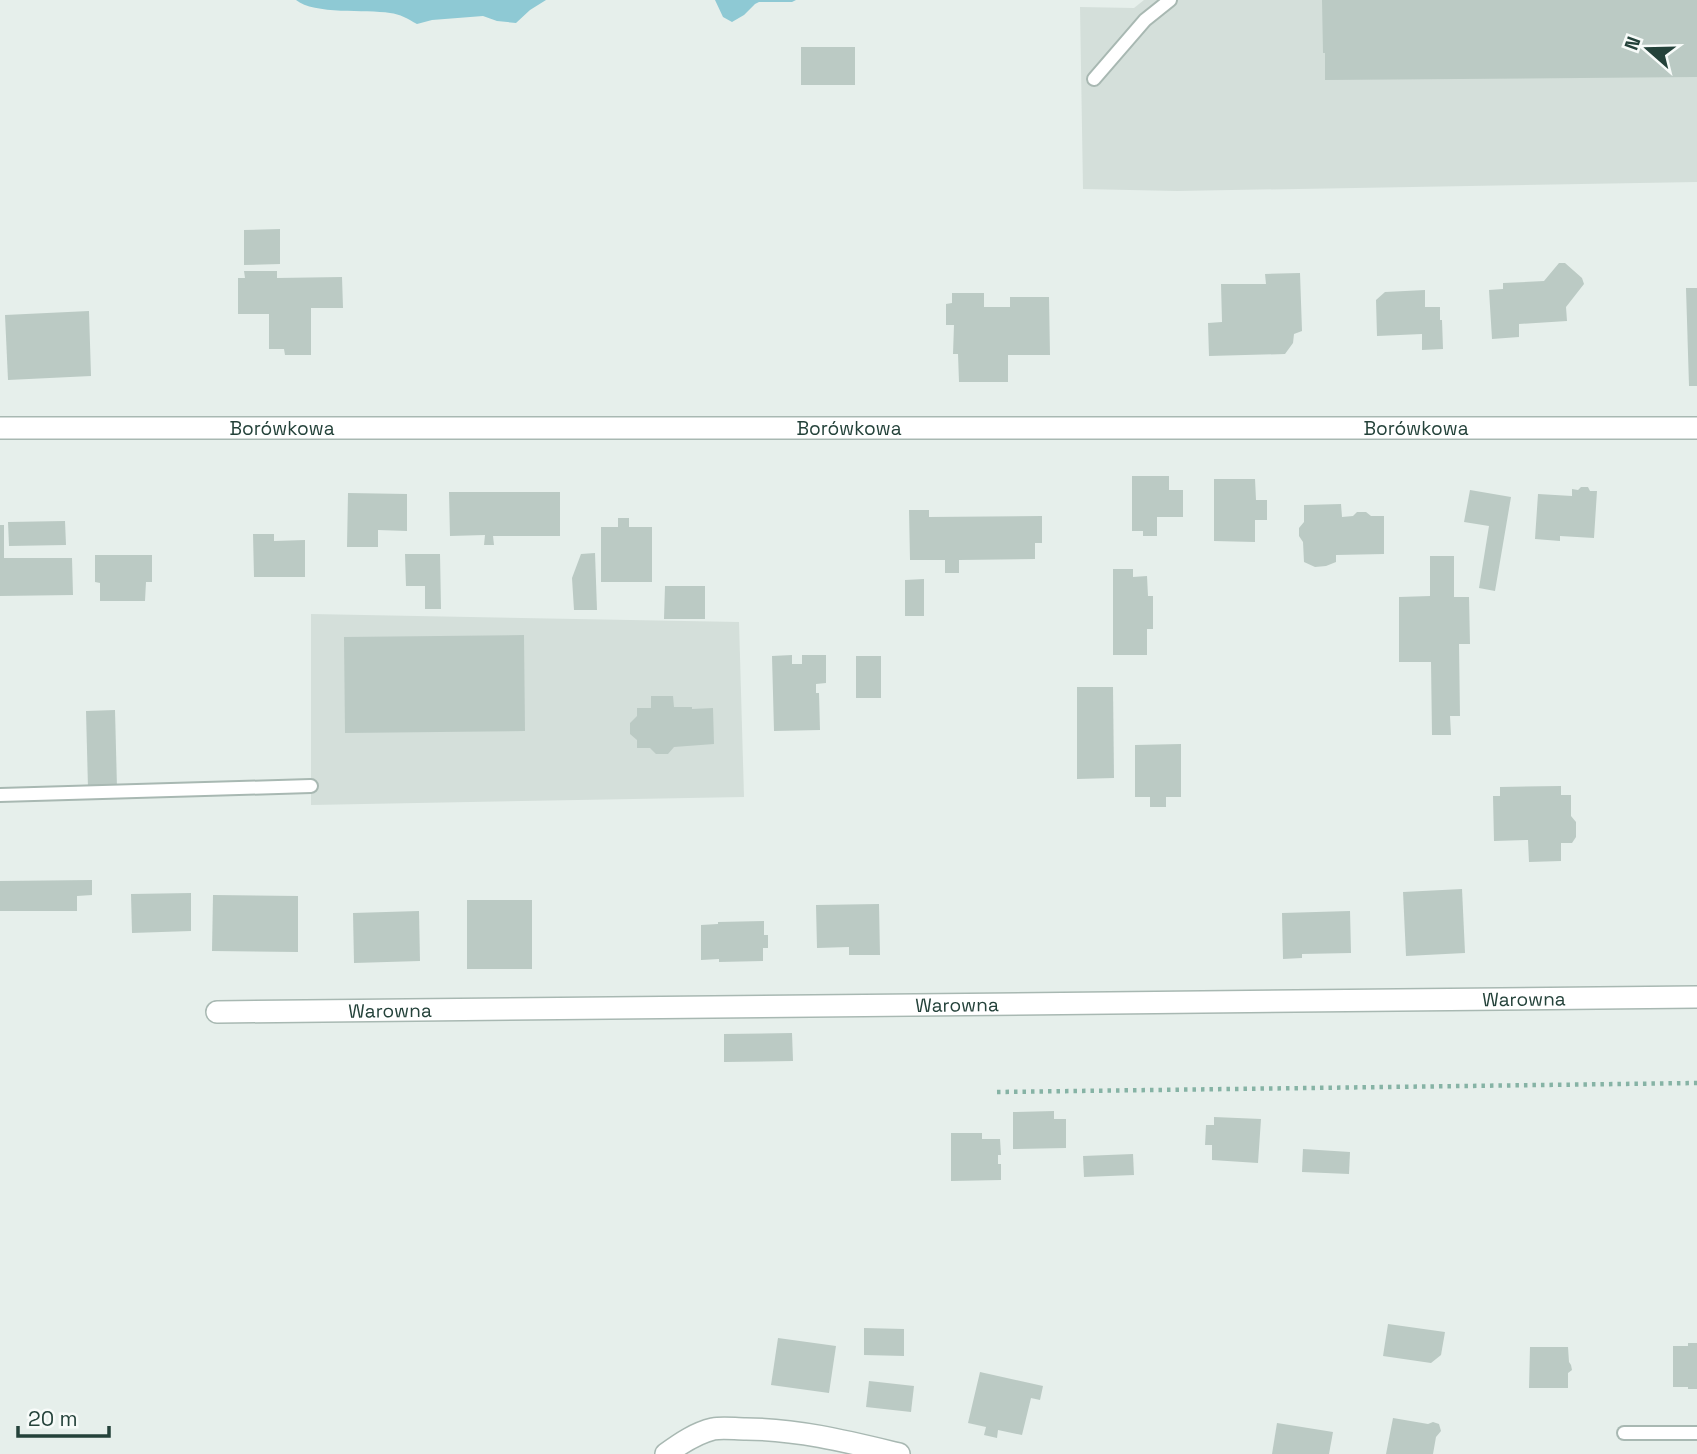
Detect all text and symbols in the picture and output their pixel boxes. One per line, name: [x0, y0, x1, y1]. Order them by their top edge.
north arrow: [1613, 14, 1683, 84]
text: N: [1619, 33, 1646, 54]
street label: Borówkowa: [229, 416, 335, 441]
street label: Borówkowa: [796, 416, 902, 441]
street label: Borówkowa: [1363, 416, 1469, 441]
street label: Warowna: [1482, 986, 1566, 1012]
street label: Warowna: [915, 992, 999, 1018]
street label: Warowna: [348, 998, 432, 1024]
scale bar: [18, 1394, 108, 1438]
text: 20 m: [28, 1405, 78, 1432]

